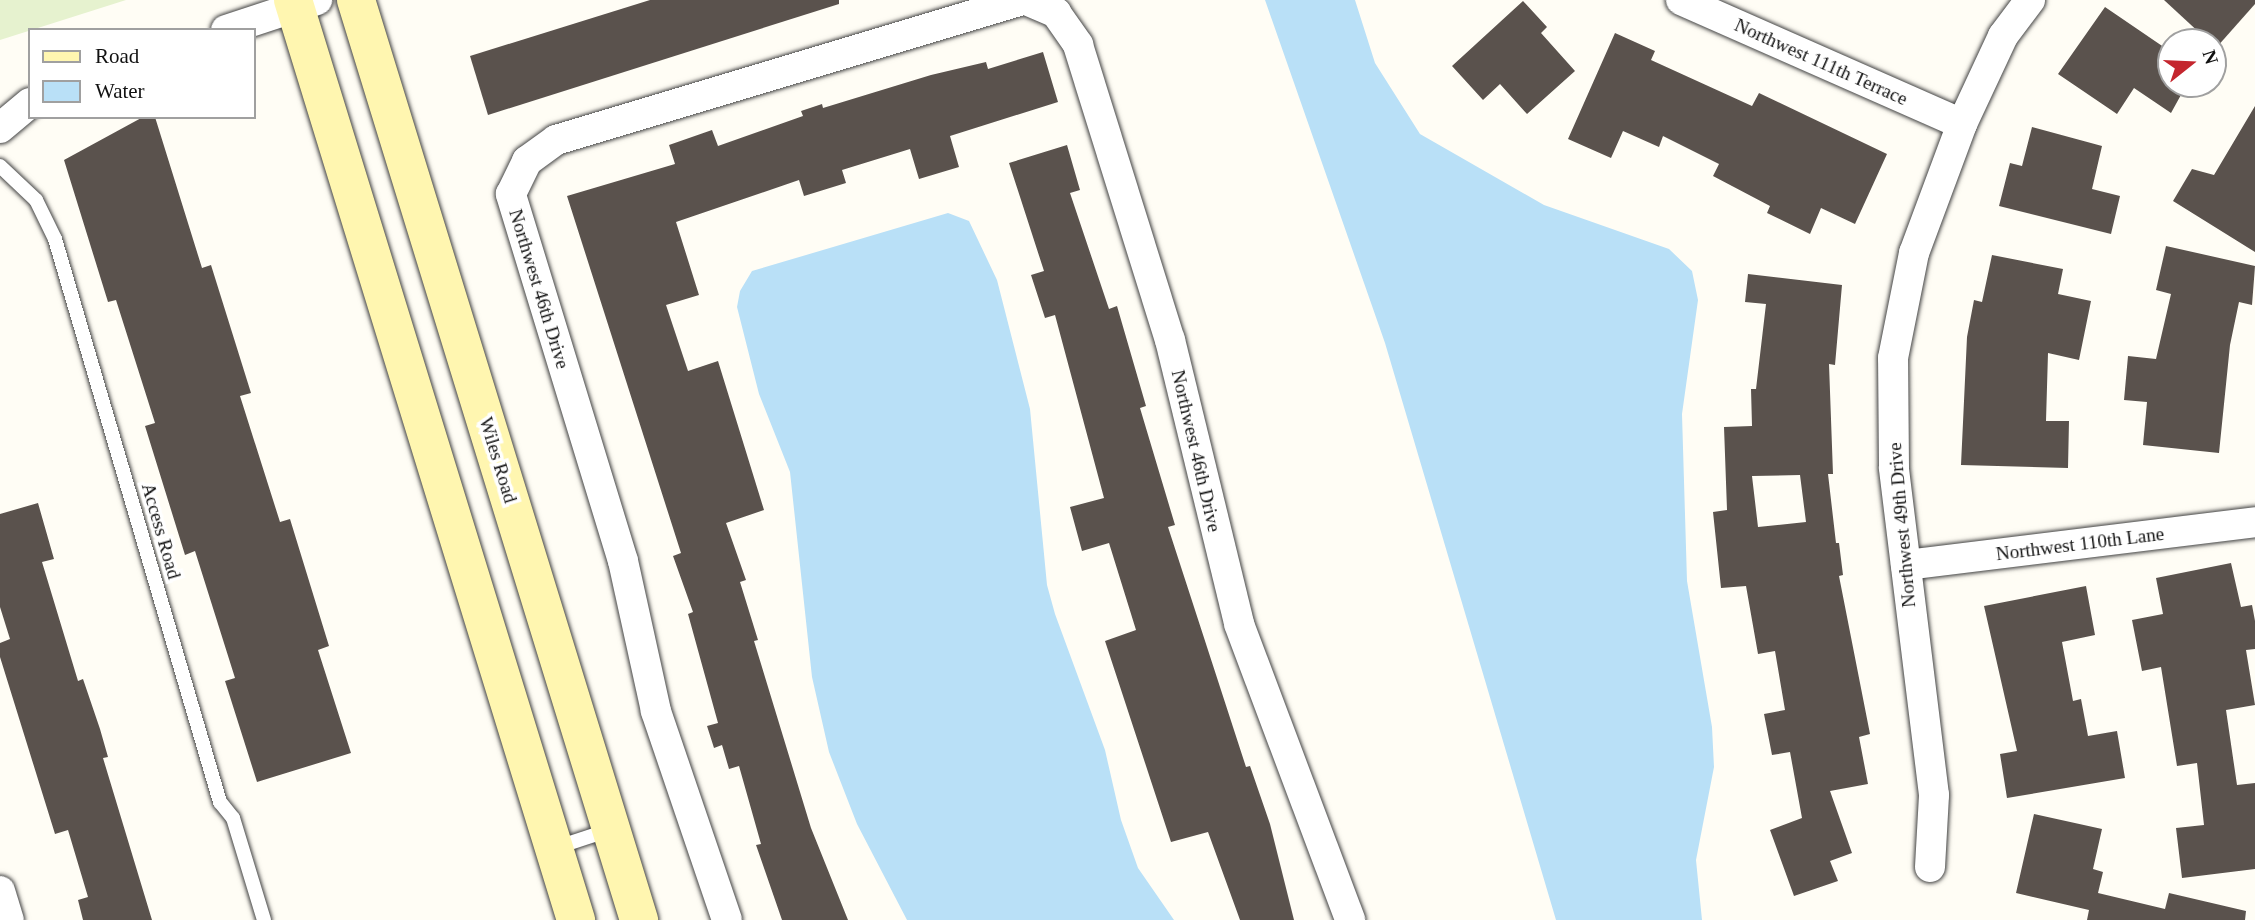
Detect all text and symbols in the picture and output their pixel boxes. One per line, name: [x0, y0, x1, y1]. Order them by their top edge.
street label: Northwest 111th Terrace: [1731, 14, 1911, 110]
legend: [28, 28, 256, 119]
north arrow: [2157, 28, 2227, 98]
text: Road: [95, 44, 139, 68]
text: N: [2198, 47, 2223, 67]
text: Water: [95, 79, 145, 103]
street label: Northwest 46th Drive: [504, 206, 574, 372]
street label: Northwest 46th Drive: [1166, 368, 1226, 534]
street label: Wiles Road: [474, 414, 522, 506]
street label: Northwest 49th Drive: [1883, 441, 1921, 609]
street label: Access Road: [136, 480, 186, 582]
street label: Northwest 110th Lane: [1995, 522, 2165, 566]

